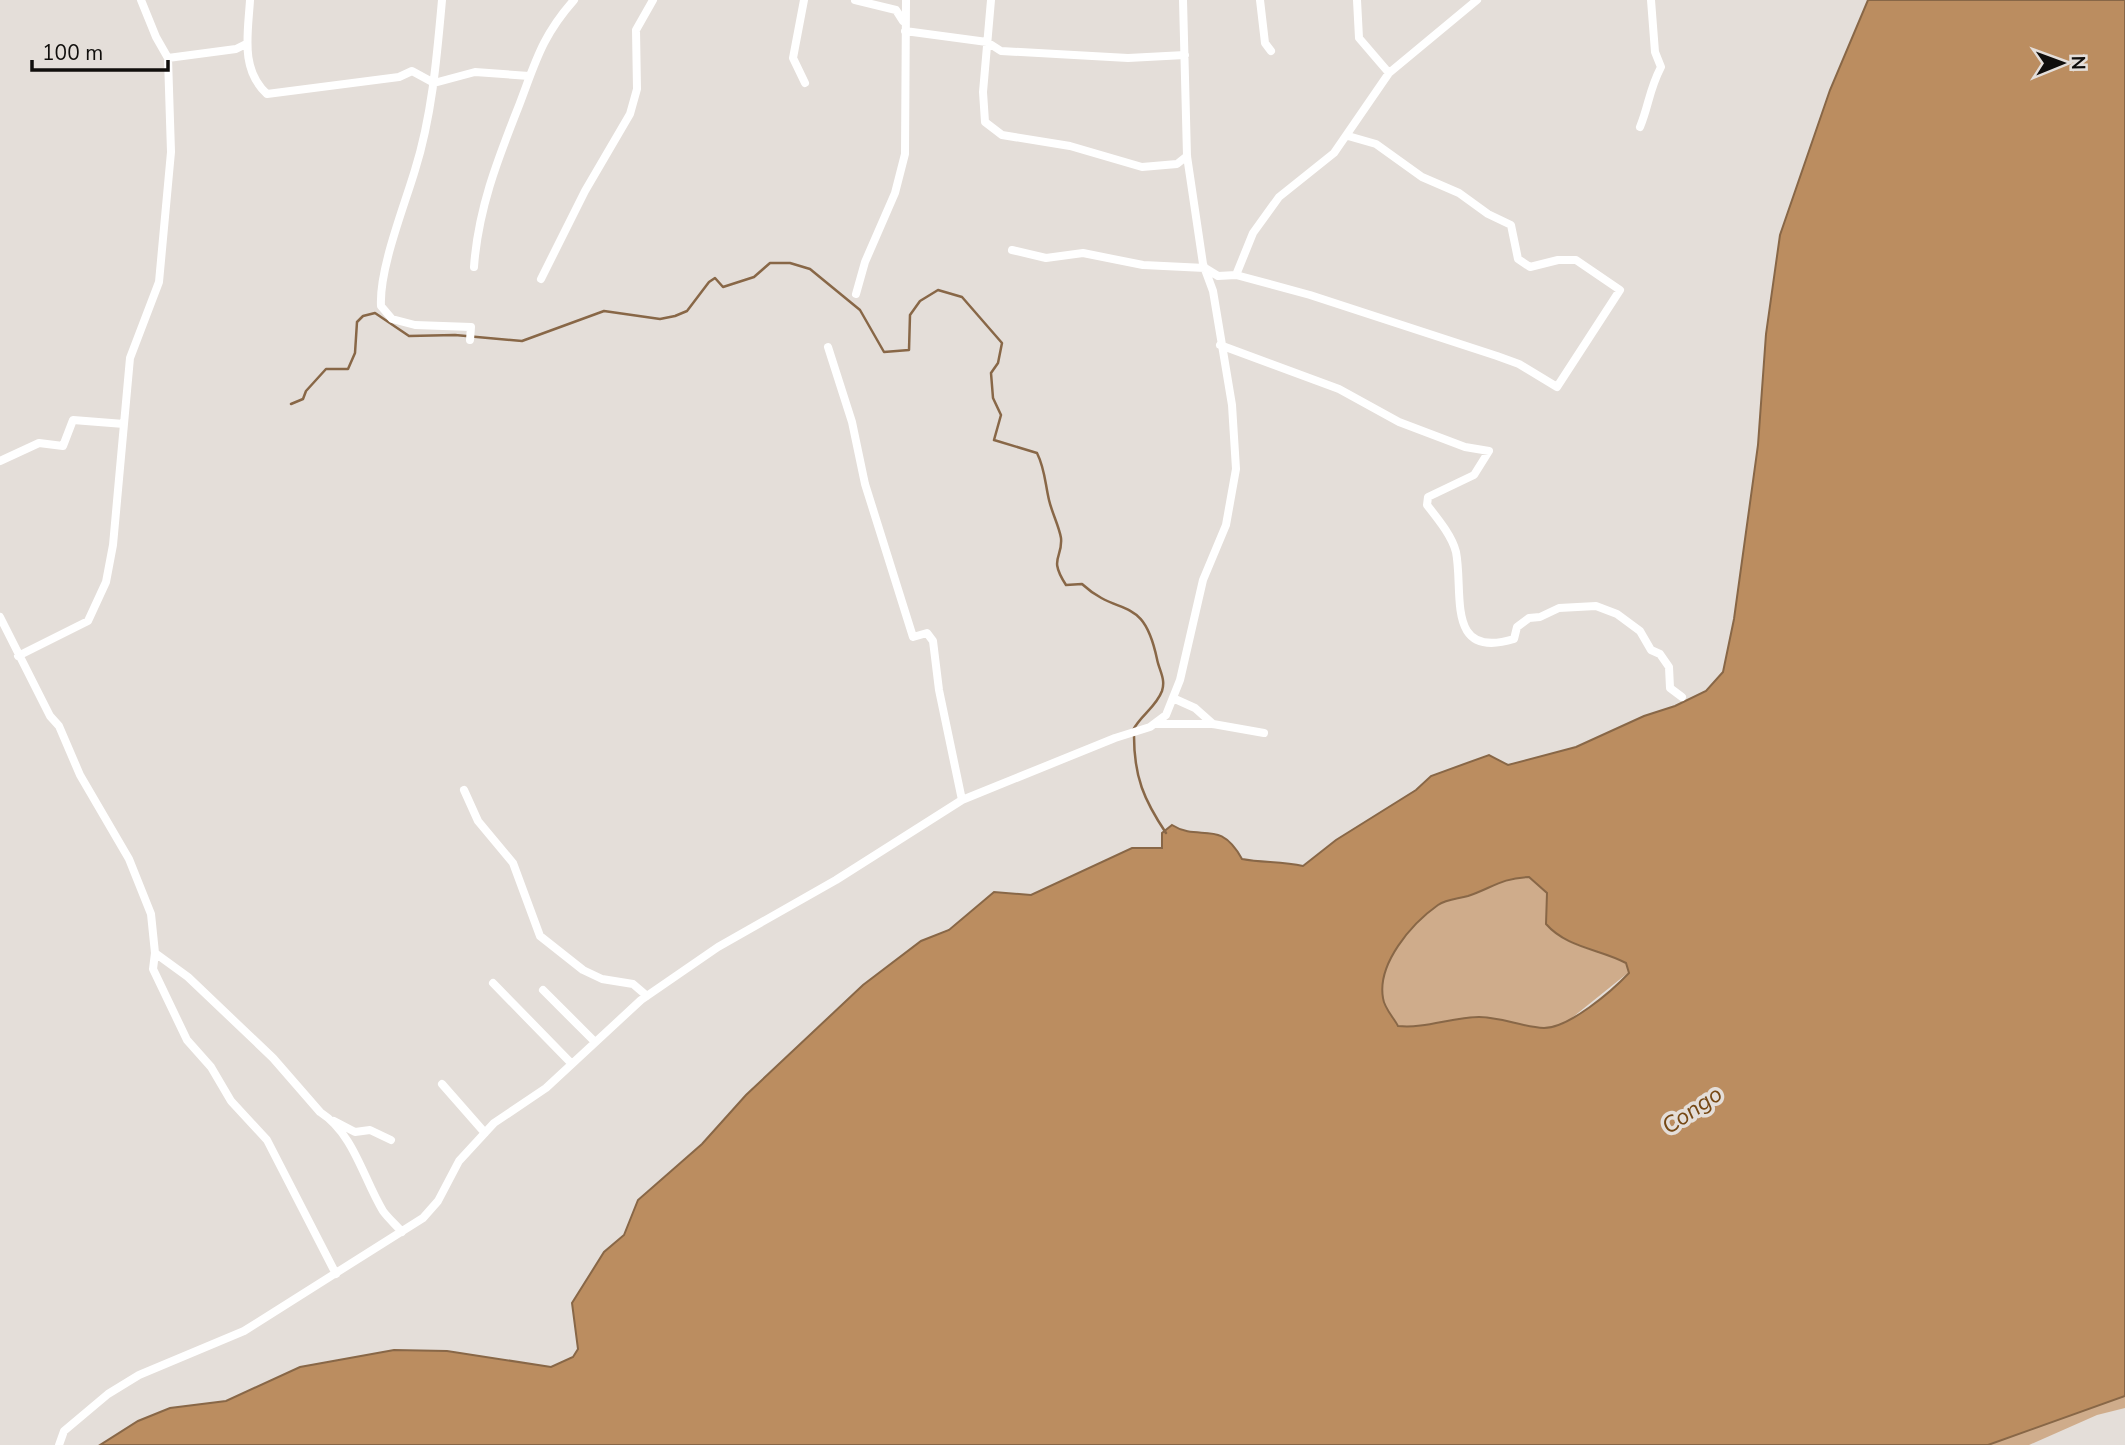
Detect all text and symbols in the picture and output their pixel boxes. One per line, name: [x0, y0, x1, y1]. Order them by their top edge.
scale bar: [32, 28, 168, 72]
north arrow: [2027, 28, 2097, 98]
text: 100 m: [42, 39, 103, 67]
text: N: [2065, 55, 2091, 70]
water label: Congo: [1656, 1078, 1728, 1142]

